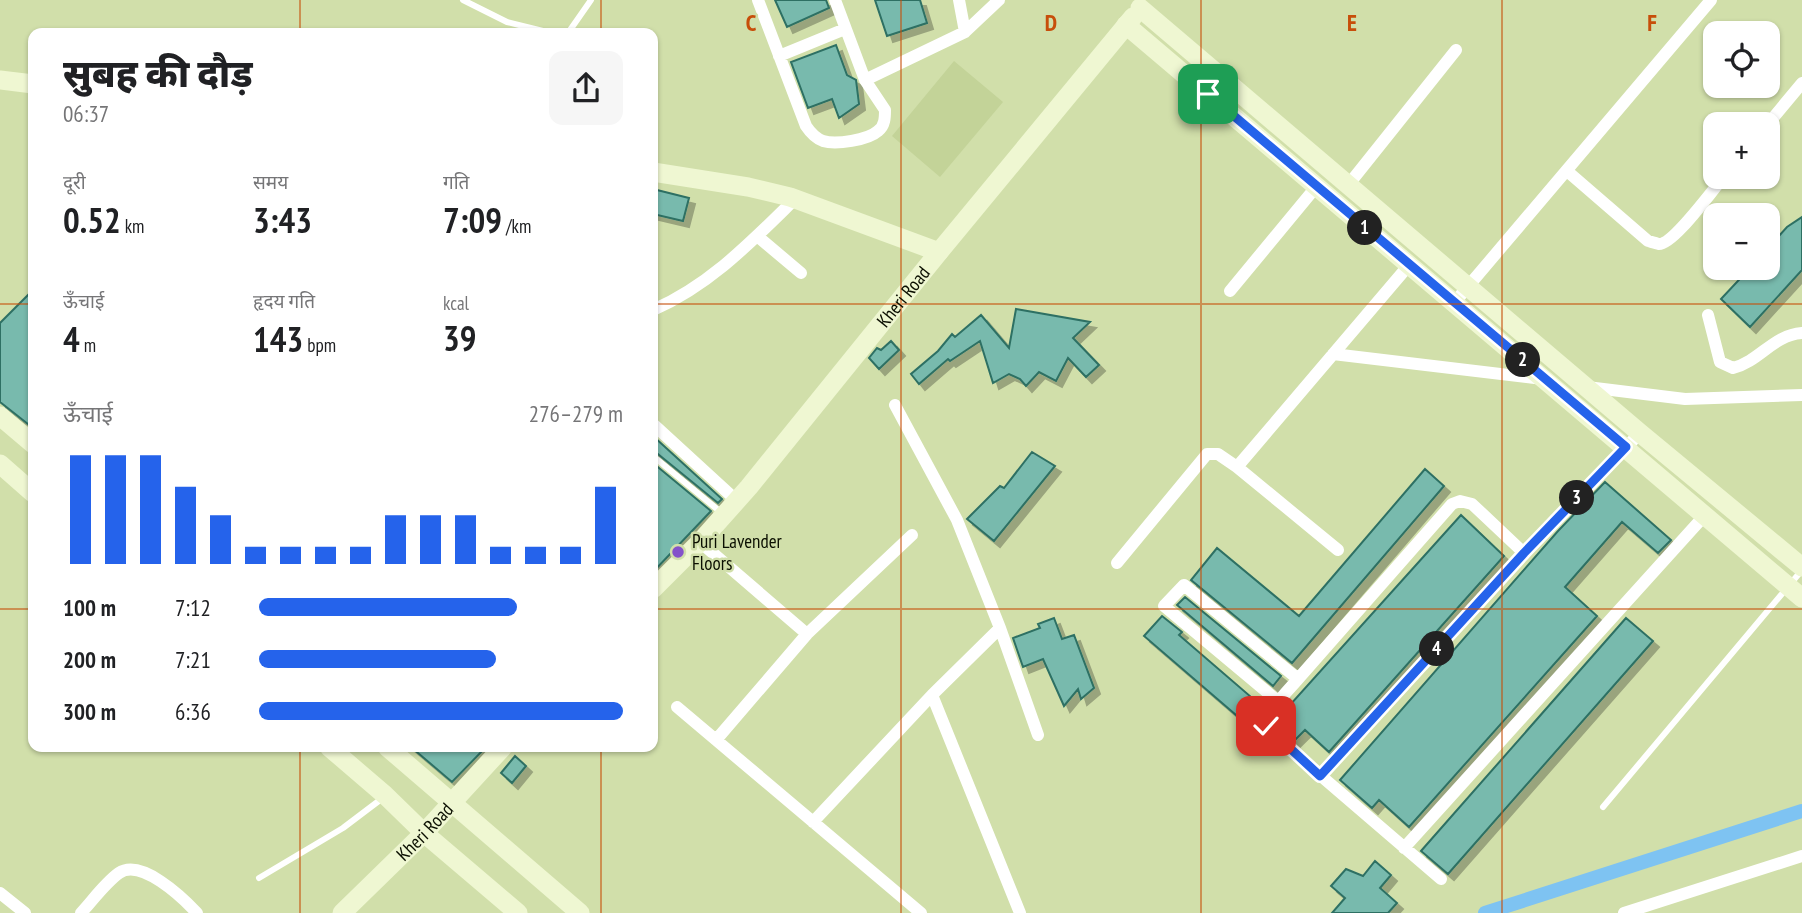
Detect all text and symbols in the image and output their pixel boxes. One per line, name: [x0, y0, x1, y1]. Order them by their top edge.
text: C: [746, 8, 757, 37]
text: D: [1045, 8, 1057, 37]
text: E: [1347, 8, 1357, 37]
text: F: [1647, 8, 1657, 37]
map controls: [1703, 21, 1780, 280]
button: locate: [1703, 21, 1780, 98]
text: सुबह की दौड़: [63, 48, 252, 97]
button: share: [549, 51, 623, 125]
pin: [1178, 64, 1238, 124]
icon: arrive: [1189, 75, 1227, 113]
text: 06:37: [63, 99, 109, 128]
button: +: [1703, 112, 1780, 189]
text: दूरी: [63, 170, 86, 194]
text: समय: [253, 170, 288, 194]
text: गति: [443, 170, 469, 194]
text: 0.52: [63, 197, 121, 243]
text: 3:43: [253, 197, 312, 243]
text: 7:09: [443, 197, 502, 243]
button: −: [1703, 203, 1780, 280]
pin: 1: [1348, 210, 1382, 246]
text: km: [121, 214, 144, 238]
text: /km: [502, 214, 531, 238]
text: 1: [1360, 215, 1369, 239]
street label: Kheri Road: [871, 261, 935, 332]
text: ऊँचाई: [63, 289, 104, 313]
text: हृदय गति: [253, 289, 315, 313]
text: kcal: [443, 291, 469, 315]
text: 39: [443, 315, 476, 361]
text: 4: [63, 316, 80, 362]
text: 143: [253, 316, 303, 362]
text: m: [80, 333, 96, 357]
text: bpm: [303, 333, 336, 357]
pin: 2: [1506, 342, 1540, 378]
text: 2: [1518, 347, 1527, 371]
text: ऊँचाई: [63, 399, 113, 428]
text: 276–279 m: [529, 399, 623, 428]
pin: 3: [1560, 480, 1594, 516]
text: 3: [1572, 485, 1581, 509]
place label: Puri Lavender Floors: [692, 529, 783, 575]
marker: Puri Lavender Floors: [670, 544, 686, 560]
text: 100 m: [63, 593, 116, 622]
text: 7:12: [175, 593, 211, 622]
pin: 4: [1420, 632, 1454, 666]
text: 4: [1432, 636, 1441, 660]
text: 200 m: [63, 645, 116, 674]
text: 7:21: [175, 645, 211, 674]
pin: [1236, 696, 1296, 756]
text: 300 m: [63, 697, 116, 726]
text: 6:36: [175, 697, 211, 726]
icon: check: [1247, 707, 1285, 745]
street label: Kheri Road: [391, 798, 458, 866]

